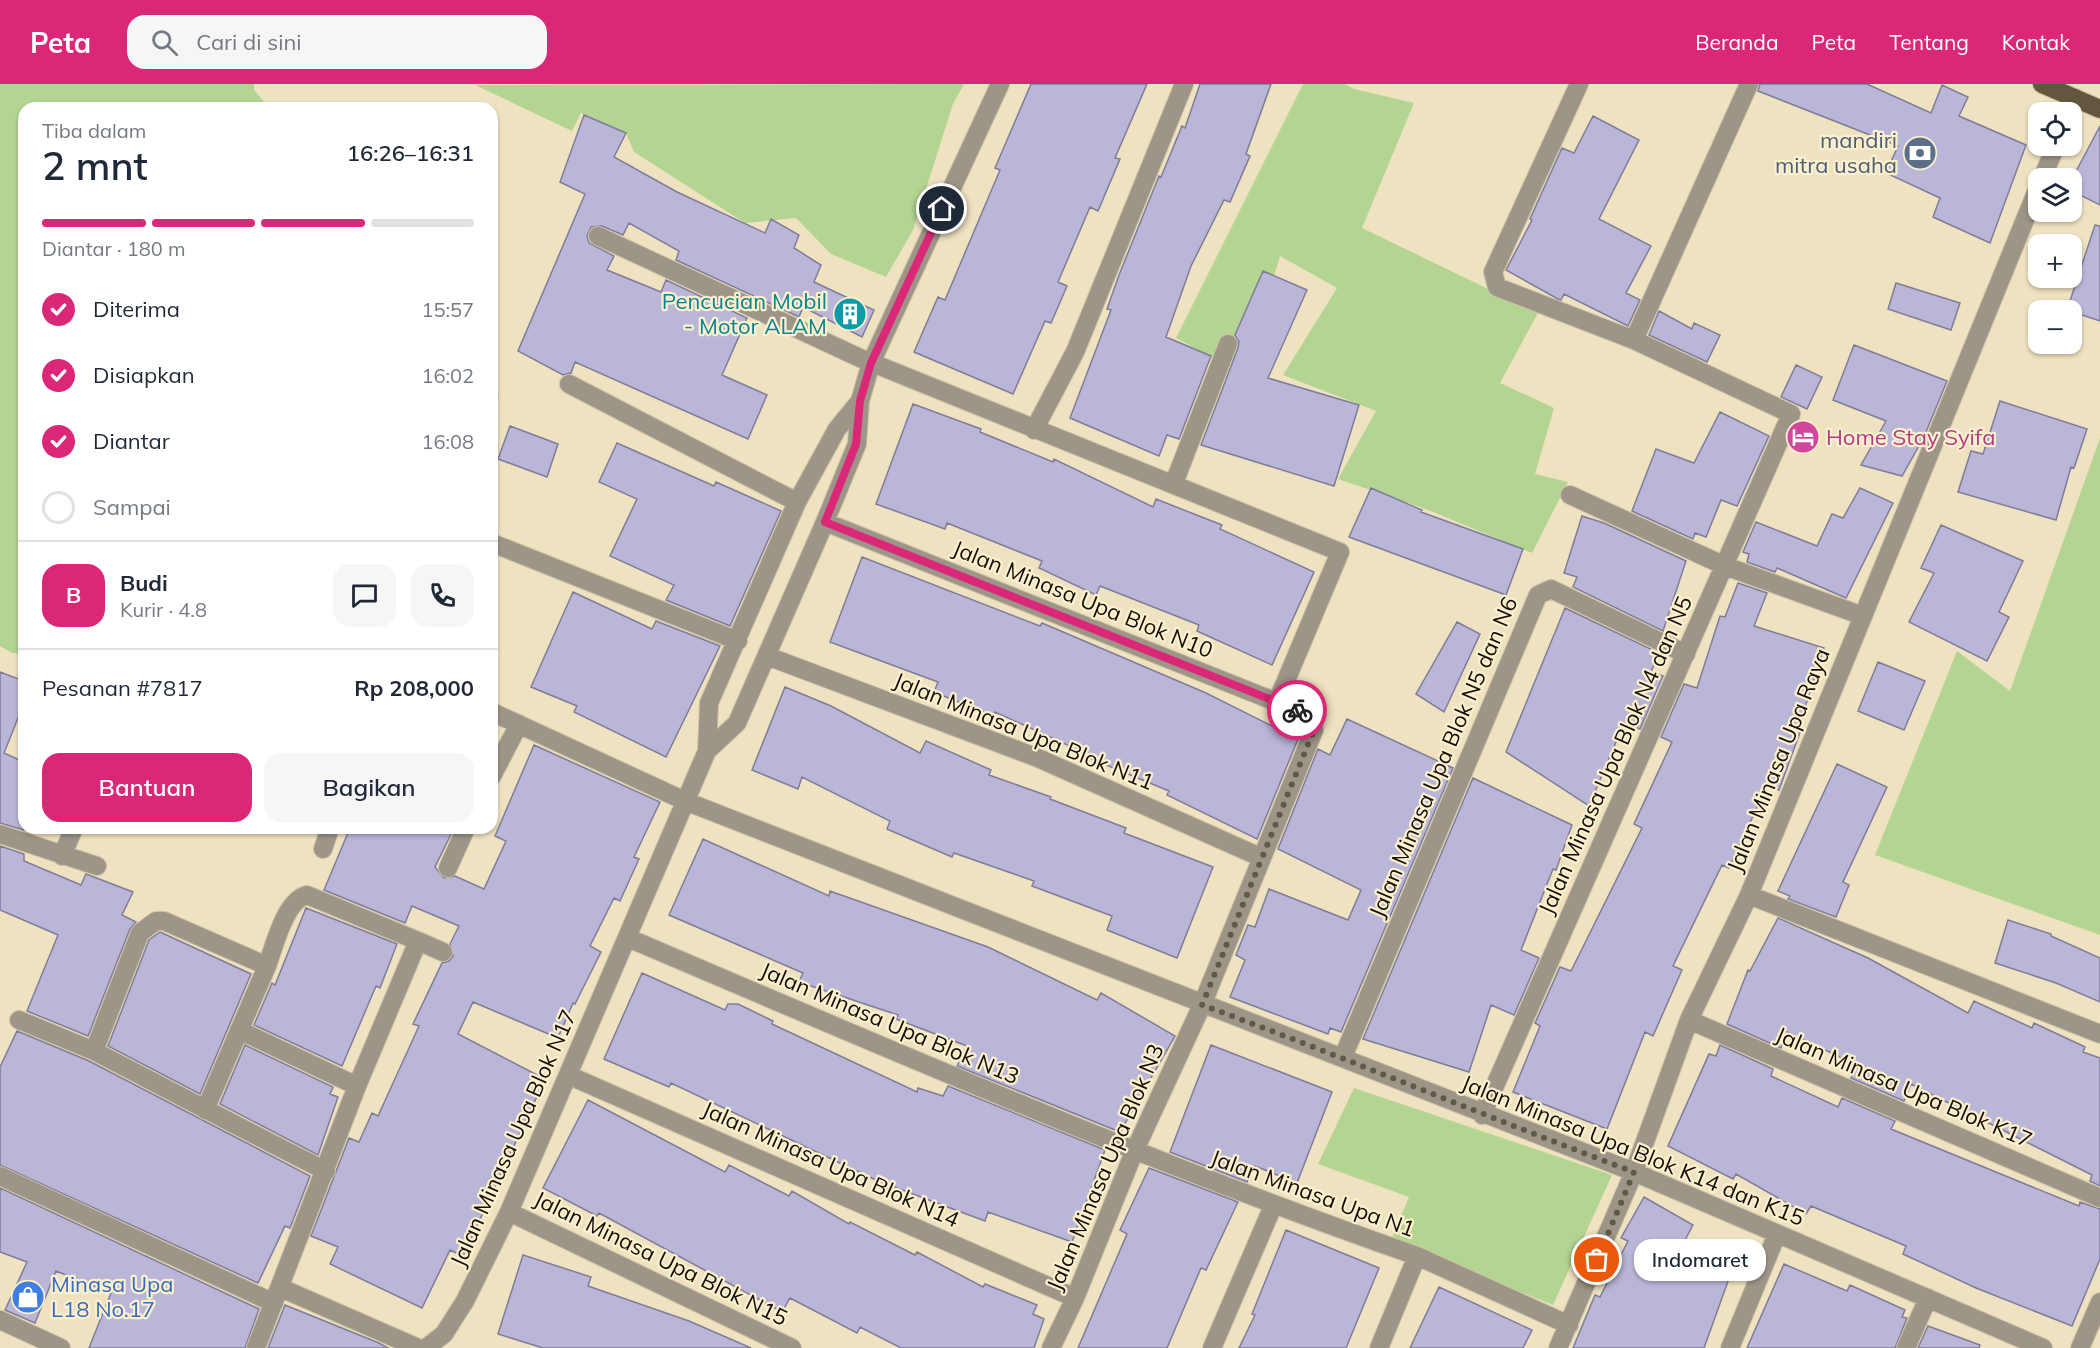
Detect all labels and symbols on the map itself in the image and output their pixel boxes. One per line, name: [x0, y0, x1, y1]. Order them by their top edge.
place label: mandiri mitra usaha: [1775, 126, 1897, 179]
bank icon: mandiri mitra usaha: [1902, 135, 1938, 171]
pin: [916, 183, 967, 234]
place label: Pencucian Mobil - Motor ALAM: [662, 287, 827, 340]
building icon: Pencucian Mobil - Motor ALAM: [832, 296, 868, 332]
hotel icon: Home Stay Syifa: [1785, 419, 1821, 455]
place label: Home Stay Syifa: [1826, 423, 1995, 451]
street label: Jalan Minasa Upa Blok N10: [949, 534, 1217, 664]
street label: Jalan Minasa Upa Blok N4 dan N5: [1532, 591, 1698, 919]
street label: Jalan Minasa Upa Blok N5 dan N6: [1363, 592, 1523, 922]
street label: Jalan Minasa Upa Raya: [1720, 644, 1836, 876]
street label: Jalan Minasa Upa Blok N11: [890, 666, 1158, 796]
courier: [1267, 680, 1327, 740]
street label: Jalan Minasa Upa Blok N13: [756, 956, 1024, 1090]
street label: Jalan Minasa Upa Blok N17: [444, 1005, 582, 1271]
street label: Jalan Minasa Upa Blok K17: [1772, 1020, 2036, 1154]
street label: Jalan Minasa Upa Blok N3: [1040, 1039, 1170, 1295]
street label: Jalan Minasa Upa Blok K14 dan K15: [1458, 1068, 1808, 1232]
street label: Jalan Minasa Upa Blok N14: [698, 1095, 964, 1233]
street label: Jalan Minasa Upa N1: [1207, 1143, 1419, 1243]
street label: Jalan Minasa Upa Blok N15: [530, 1184, 792, 1332]
pin: [1571, 1234, 1622, 1285]
callout: Indomaret: [1633, 1239, 1765, 1281]
place label: Minasa Upa L18 No.17: [51, 1270, 174, 1323]
shop icon: Minasa Upa L18 No.17: [10, 1279, 46, 1315]

